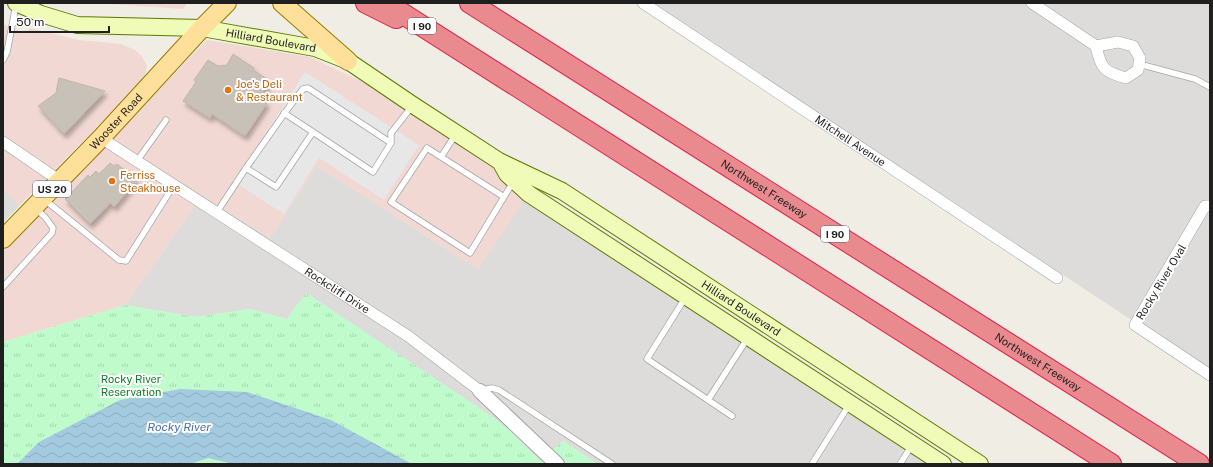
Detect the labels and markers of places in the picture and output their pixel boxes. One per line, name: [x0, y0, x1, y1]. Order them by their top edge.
place label: Joe's Deli & Restaurant: [236, 78, 303, 103]
marker: Joe's Deli & Restaurant: [223, 85, 233, 95]
place label: Ferriss Steakhouse: [120, 169, 180, 194]
marker: Ferriss Steakhouse: [107, 176, 117, 186]

